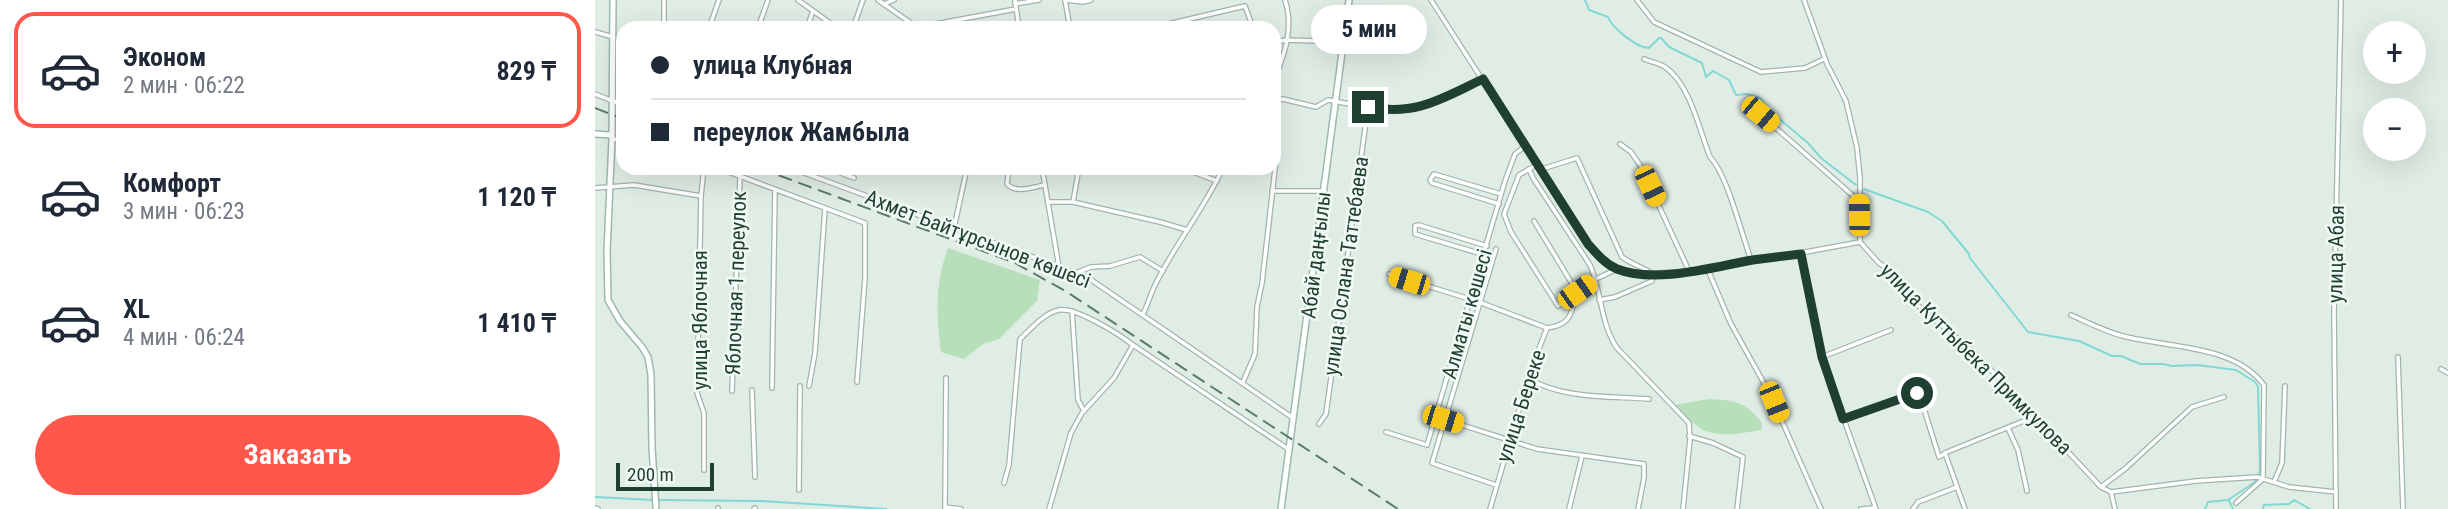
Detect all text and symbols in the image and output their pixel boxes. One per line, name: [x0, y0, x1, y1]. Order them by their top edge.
callout: 5 мин: [1310, 6, 1426, 55]
text: 5 мин: [1341, 16, 1397, 43]
map controls: [2363, 21, 2426, 161]
button: +: [2363, 21, 2426, 84]
icon: car: [39, 39, 102, 102]
text: Эконом: [123, 42, 206, 72]
text: улица Клубная: [693, 50, 853, 80]
text: 829 ₸: [496, 56, 556, 86]
text: 2 мин · 06:22: [123, 72, 245, 99]
route end: [1352, 91, 1384, 123]
car: [1738, 92, 1783, 136]
button: −: [2363, 98, 2426, 161]
text: переулок Жамбыла: [693, 117, 909, 147]
street label: улица Ослана Таттебаева: [1319, 155, 1373, 377]
car: [1632, 163, 1669, 209]
icon: car: [39, 165, 102, 228]
text: Комфорт: [123, 168, 221, 198]
text: 1 120 ₸: [477, 182, 556, 212]
street label: Ахмет Байтұрсынов көшесі: [862, 185, 1094, 293]
street label: Яблочная 1 переулок: [721, 190, 751, 376]
street label: Абай даңғылы: [1296, 190, 1336, 320]
car: [1849, 194, 1870, 236]
text: 3 мин · 06:23: [123, 198, 245, 225]
street label: улица Абая: [2323, 205, 2349, 303]
street label: Алматы көшесі: [1437, 246, 1497, 382]
street label: улица Яблочная: [688, 250, 712, 390]
street label: улица Куттыбека Примкулова: [1875, 258, 2077, 460]
car: [1386, 265, 1433, 297]
car: [1554, 271, 1601, 313]
icon: car: [39, 291, 102, 354]
text: XL: [123, 294, 150, 324]
text: 1 410 ₸: [477, 308, 556, 338]
text: 4 мин · 06:24: [123, 324, 245, 351]
street label: улица Береке: [1492, 347, 1551, 465]
route start: [1901, 377, 1933, 409]
car: [1757, 379, 1792, 425]
car: [1420, 403, 1467, 435]
button: Заказать: [35, 415, 560, 495]
scale bar: [616, 460, 714, 492]
text: 200 m: [627, 463, 674, 486]

